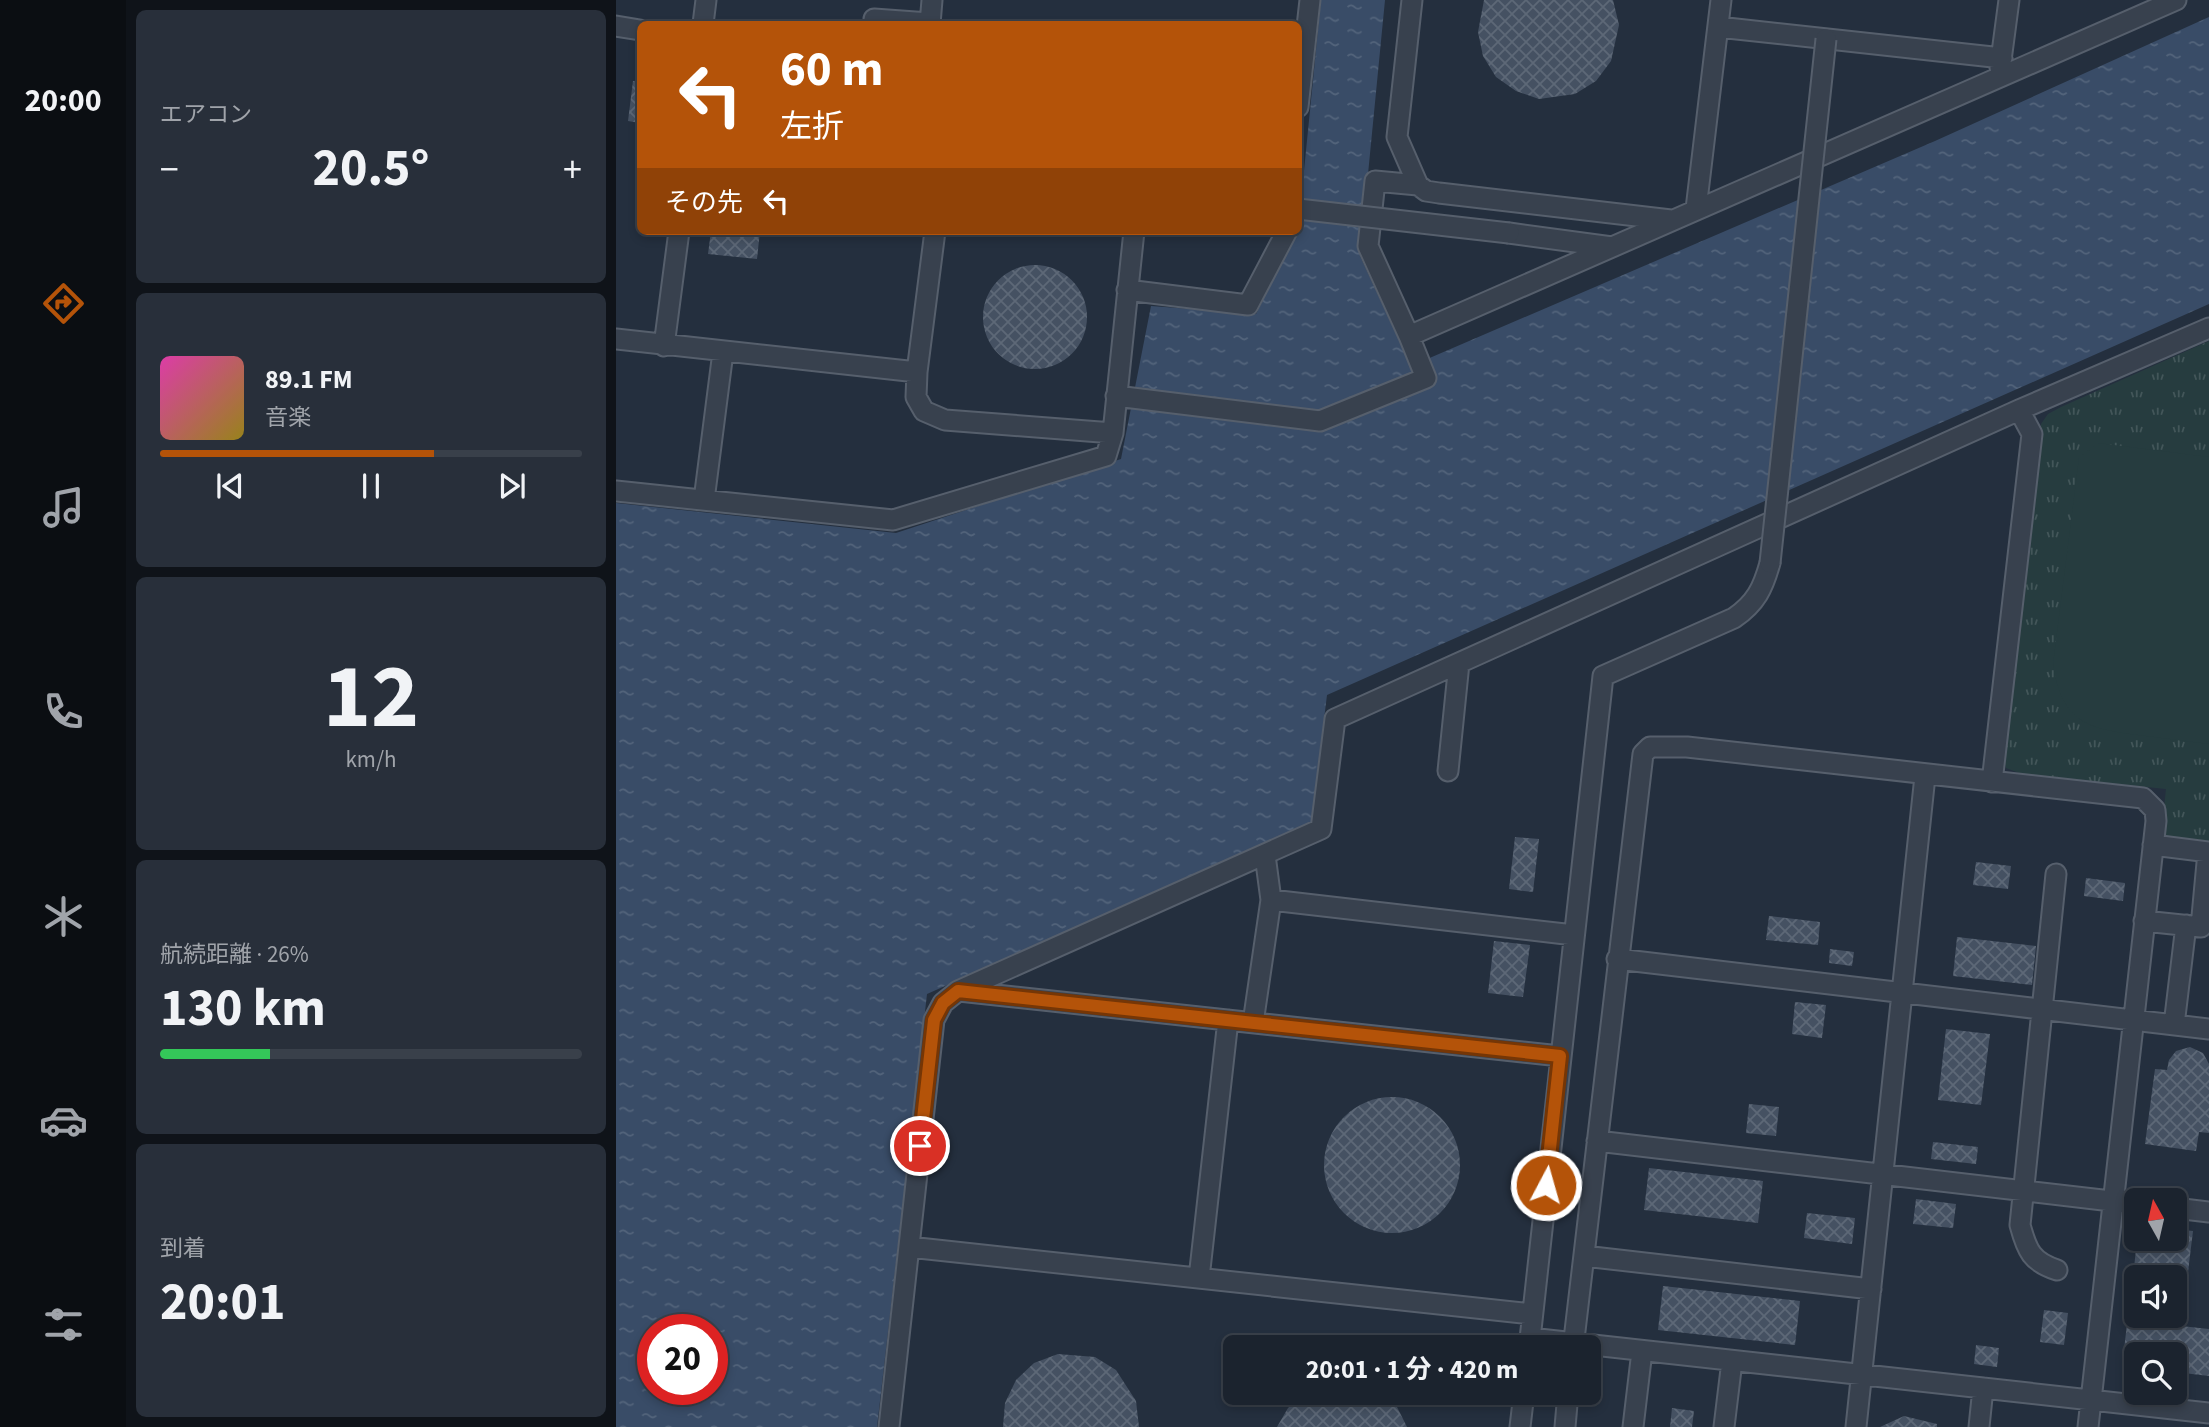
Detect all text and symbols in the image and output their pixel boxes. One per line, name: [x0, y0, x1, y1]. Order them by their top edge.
text: 60 m: [780, 35, 884, 105]
icon: left: [665, 49, 756, 140]
text: 20:00: [24, 78, 102, 124]
text: エアコン: [160, 98, 252, 131]
text: 左折: [780, 104, 844, 150]
text: 20.5°: [313, 132, 429, 206]
text: −: [160, 143, 179, 197]
text: +: [563, 143, 582, 197]
icon: left: [757, 182, 795, 220]
text: その先: [665, 184, 743, 221]
icon: directions: [39, 279, 88, 328]
text: 89.1 FM: [265, 361, 353, 398]
text: 音楽: [265, 401, 311, 434]
icon: previous: [211, 467, 249, 505]
icon: pause: [352, 467, 390, 505]
icon: next: [493, 467, 531, 505]
icon: music: [39, 483, 88, 532]
text: 12: [323, 633, 419, 762]
icon: phone: [39, 687, 88, 736]
text: km/h: [345, 743, 397, 776]
icon: climate: [39, 892, 88, 941]
text: 航続距離 · 26%: [160, 938, 309, 971]
text: 130 km: [160, 972, 326, 1046]
icon: car: [39, 1096, 88, 1145]
pin: [890, 1116, 950, 1176]
icon: arrive: [901, 1127, 939, 1165]
position arrow: [1509, 1148, 1583, 1222]
north arrow: [2124, 1188, 2188, 1251]
map controls: [2124, 1188, 2187, 1405]
text: 到着: [160, 1232, 206, 1265]
button: sound: [2124, 1265, 2187, 1328]
text: 20:01: [160, 1266, 285, 1340]
icon: filters: [39, 1300, 88, 1349]
speed limit sign: 20: [637, 1314, 728, 1405]
button: search: [2124, 1342, 2187, 1405]
text: 20:01 · 1 分 · 420 m: [1306, 1351, 1518, 1388]

